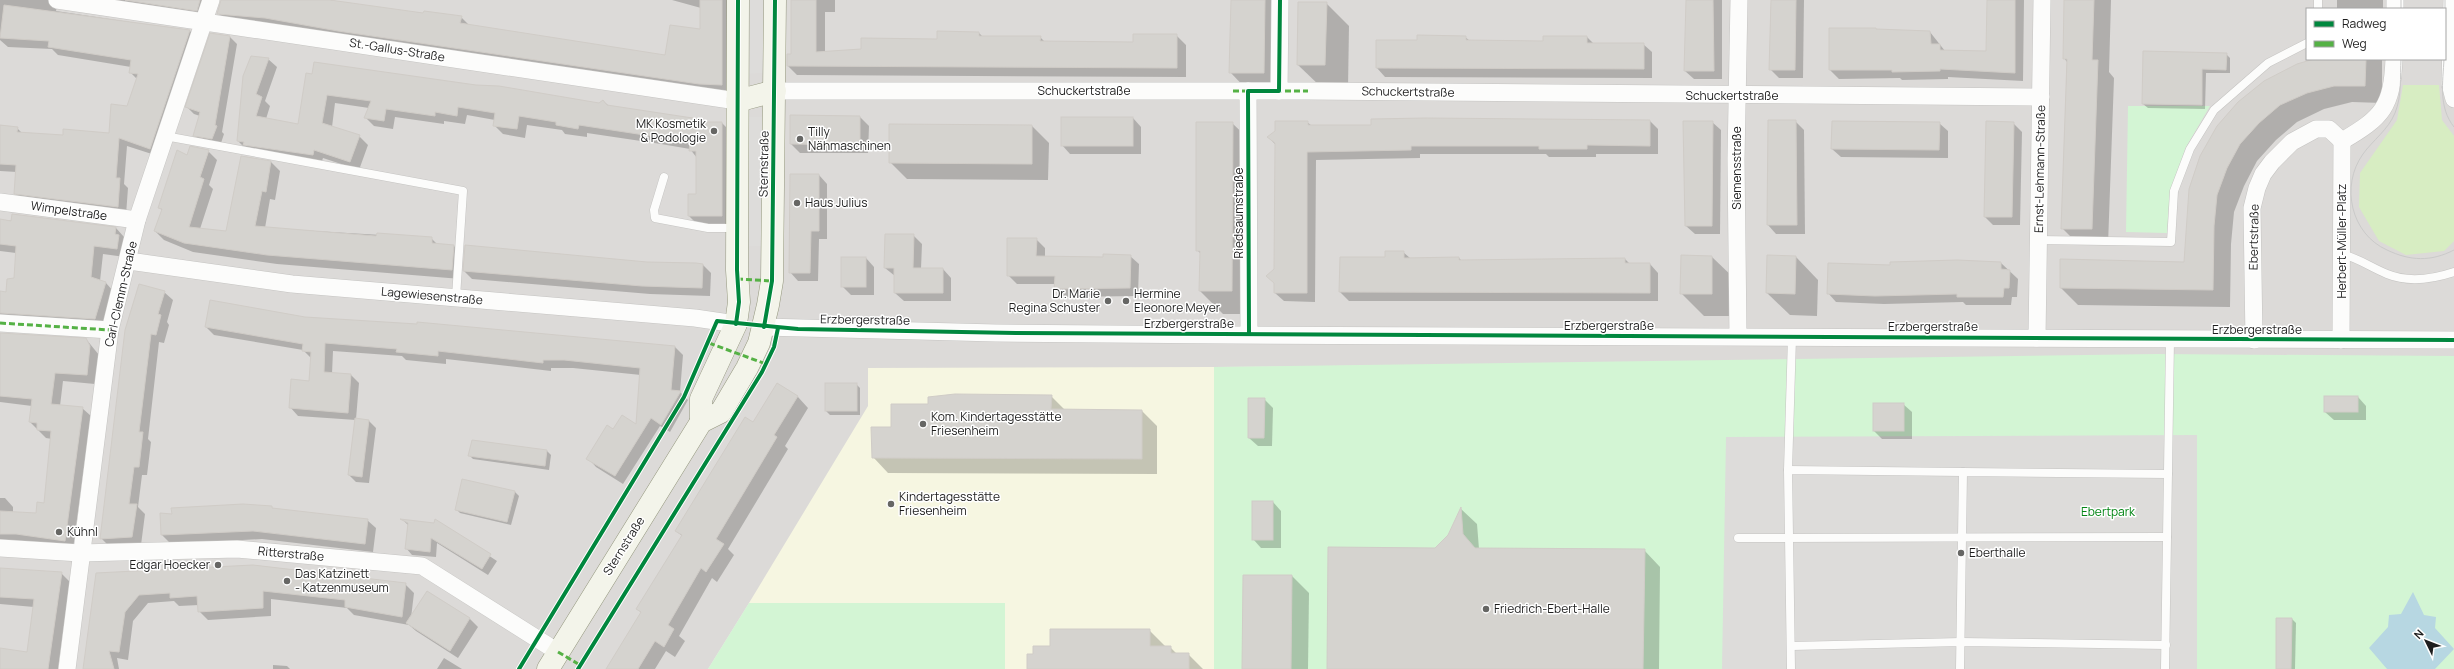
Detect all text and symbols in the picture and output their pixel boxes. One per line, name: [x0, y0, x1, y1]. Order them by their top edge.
legend: [2306, 8, 2446, 60]
text: Radweg: [2342, 15, 2386, 32]
street label: St.-Gallus-Straße: [348, 34, 446, 65]
text: Weg: [2342, 35, 2367, 52]
street label: Schuckertstraße: [1038, 82, 1130, 99]
street label: Schuckertstraße: [1361, 82, 1455, 101]
street label: Schuckertstraße: [1686, 87, 1778, 104]
street label: Ernst-Lehmann-Straße: [2030, 105, 2049, 233]
place label: MK Kosmetik & Podologie: [636, 115, 707, 146]
place label: Tilly Nähmaschinen: [808, 123, 891, 154]
marker: MK Kosmetik & Podologie: [709, 126, 719, 136]
street label: Siemensstraße: [1728, 126, 1745, 210]
street label: Sternstraße: [754, 131, 773, 197]
marker: Tilly Nähmaschinen: [795, 134, 805, 144]
street label: Riedsaumstraße: [1230, 168, 1247, 258]
street label: Herbert-Müller-Platz: [2333, 184, 2350, 298]
place label: Haus Julius: [805, 194, 867, 211]
street label: Wimpelstraße: [30, 197, 108, 224]
marker: Haus Julius: [792, 198, 802, 208]
street label: Ebertstraße: [2244, 204, 2263, 270]
street label: Carl-Clemm-Straße: [100, 239, 141, 349]
street label: Lagewiesenstraße: [380, 283, 484, 308]
place label: Dr. Marie Regina Schuster: [1009, 285, 1101, 316]
place label: Hermine Eleonore Meyer: [1134, 285, 1221, 316]
marker: Dr. Marie Regina Schuster: [1103, 296, 1113, 306]
marker: Hermine Eleonore Meyer: [1121, 296, 1131, 306]
street label: Erzbergerstraße: [820, 310, 910, 329]
street label: Erzbergerstraße: [1144, 315, 1234, 332]
street label: Erzbergerstraße: [1564, 317, 1654, 334]
street label: Erzbergerstraße: [1888, 318, 1978, 335]
street label: Erzbergerstraße: [2212, 321, 2302, 338]
place label: Kom. Kindertagesstätte Friesenheim: [931, 408, 1061, 439]
marker: Kom. Kindertagesstätte Friesenheim: [918, 419, 928, 429]
place label: Kindertagesstätte Friesenheim: [899, 488, 1000, 519]
marker: Kindertagesstätte Friesenheim: [886, 499, 896, 509]
park label: Ebertpark: [2081, 503, 2136, 520]
street label: Sternstraße: [599, 513, 648, 578]
place label: Kühnl: [67, 523, 98, 540]
marker: Kühnl: [54, 527, 64, 537]
street label: Ritterstraße: [257, 542, 325, 565]
place label: Eberthalle: [1969, 544, 2026, 561]
marker: Eberthalle: [1956, 548, 1966, 558]
place label: Edgar Hoecker: [129, 556, 211, 573]
marker: Edgar Hoecker: [213, 560, 223, 570]
place label: Das Katzinett - Katzenmuseum: [295, 565, 389, 596]
marker: Das Katzinett - Katzenmuseum: [282, 576, 292, 586]
place label: Friedrich-Ebert-Halle: [1494, 600, 1610, 617]
marker: Friedrich-Ebert-Halle: [1481, 604, 1491, 614]
north arrow: [2406, 621, 2446, 661]
text: N: [2410, 626, 2427, 642]

